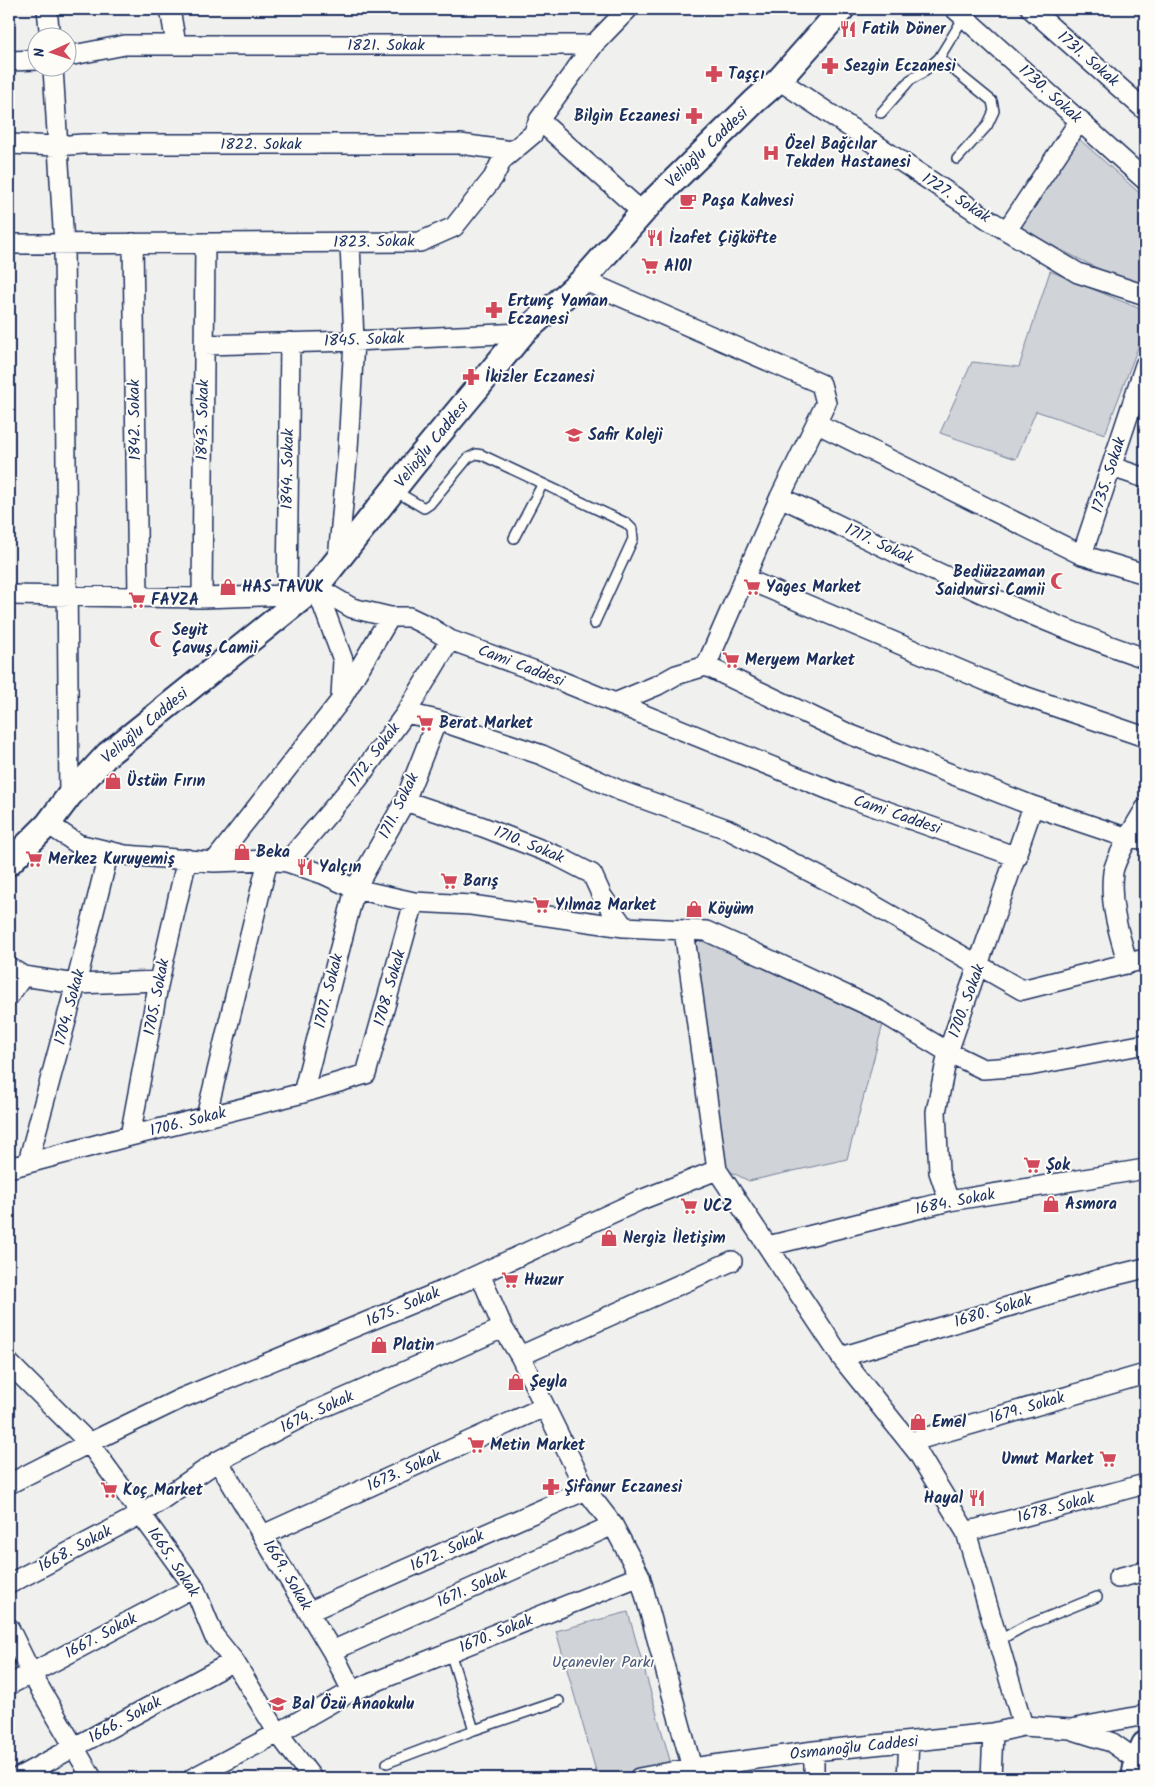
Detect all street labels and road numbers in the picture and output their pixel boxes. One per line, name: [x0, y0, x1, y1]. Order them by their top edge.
street label: 1731. Sokak: [1051, 25, 1125, 93]
street label: 1821. Sokak: [347, 33, 425, 58]
street label: 1730. Sokak: [1013, 59, 1088, 130]
street label: Velioğlu Caddesi: [660, 101, 755, 194]
street label: 1822. Sokak: [220, 132, 302, 157]
street label: 1727. Sokak: [917, 166, 996, 230]
street label: 1823. Sokak: [333, 229, 415, 255]
street label: 1845. Sokak: [323, 326, 405, 354]
street label: 1842. Sokak: [122, 379, 148, 461]
street label: 1843. Sokak: [190, 379, 216, 461]
street label: Velioğlu Caddesi: [389, 394, 476, 493]
street label: 1844. Sokak: [275, 428, 301, 510]
street label: 1735. Sokak: [1085, 433, 1133, 516]
street label: 1717. Sokak: [841, 517, 918, 571]
street label: Cami Caddesi: [474, 638, 569, 694]
street label: Velioğlu Caddesi: [96, 681, 195, 770]
street label: 1712. Sokak: [341, 717, 407, 793]
street label: 1711. Sokak: [372, 768, 426, 843]
street label: Cami Caddesi: [850, 788, 945, 842]
street label: 1710. Sokak: [490, 820, 568, 871]
street label: 1708. Sokak: [367, 946, 413, 1029]
street label: 1707. Sokak: [308, 951, 350, 1031]
street label: 1705. Sokak: [137, 956, 177, 1037]
street label: 1700. Sokak: [942, 960, 992, 1041]
street label: 1704. Sokak: [48, 966, 92, 1048]
street label: 1706. Sokak: [147, 1100, 229, 1144]
street label: 1684. Sokak: [913, 1182, 998, 1222]
street label: 1675. Sokak: [362, 1280, 444, 1334]
street label: 1680. Sokak: [951, 1287, 1035, 1335]
street label: 1674. Sokak: [276, 1384, 358, 1440]
street label: 1679. Sokak: [986, 1385, 1068, 1431]
street label: 1673. Sokak: [363, 1443, 446, 1498]
street label: 1678. Sokak: [1014, 1486, 1098, 1530]
street label: 1668. Sokak: [33, 1519, 117, 1579]
street label: 1665. Sokak: [140, 1522, 206, 1603]
street label: 1672. Sokak: [406, 1523, 489, 1578]
street label: 1669. Sokak: [256, 1535, 318, 1616]
street label: 1671. Sokak: [433, 1561, 512, 1615]
street label: 1667. Sokak: [60, 1606, 142, 1666]
street label: 1670. Sokak: [455, 1608, 537, 1660]
street label: 1666. Sokak: [84, 1689, 167, 1750]
street label: Osmanoğlu Caddesi: [789, 1729, 921, 1767]

